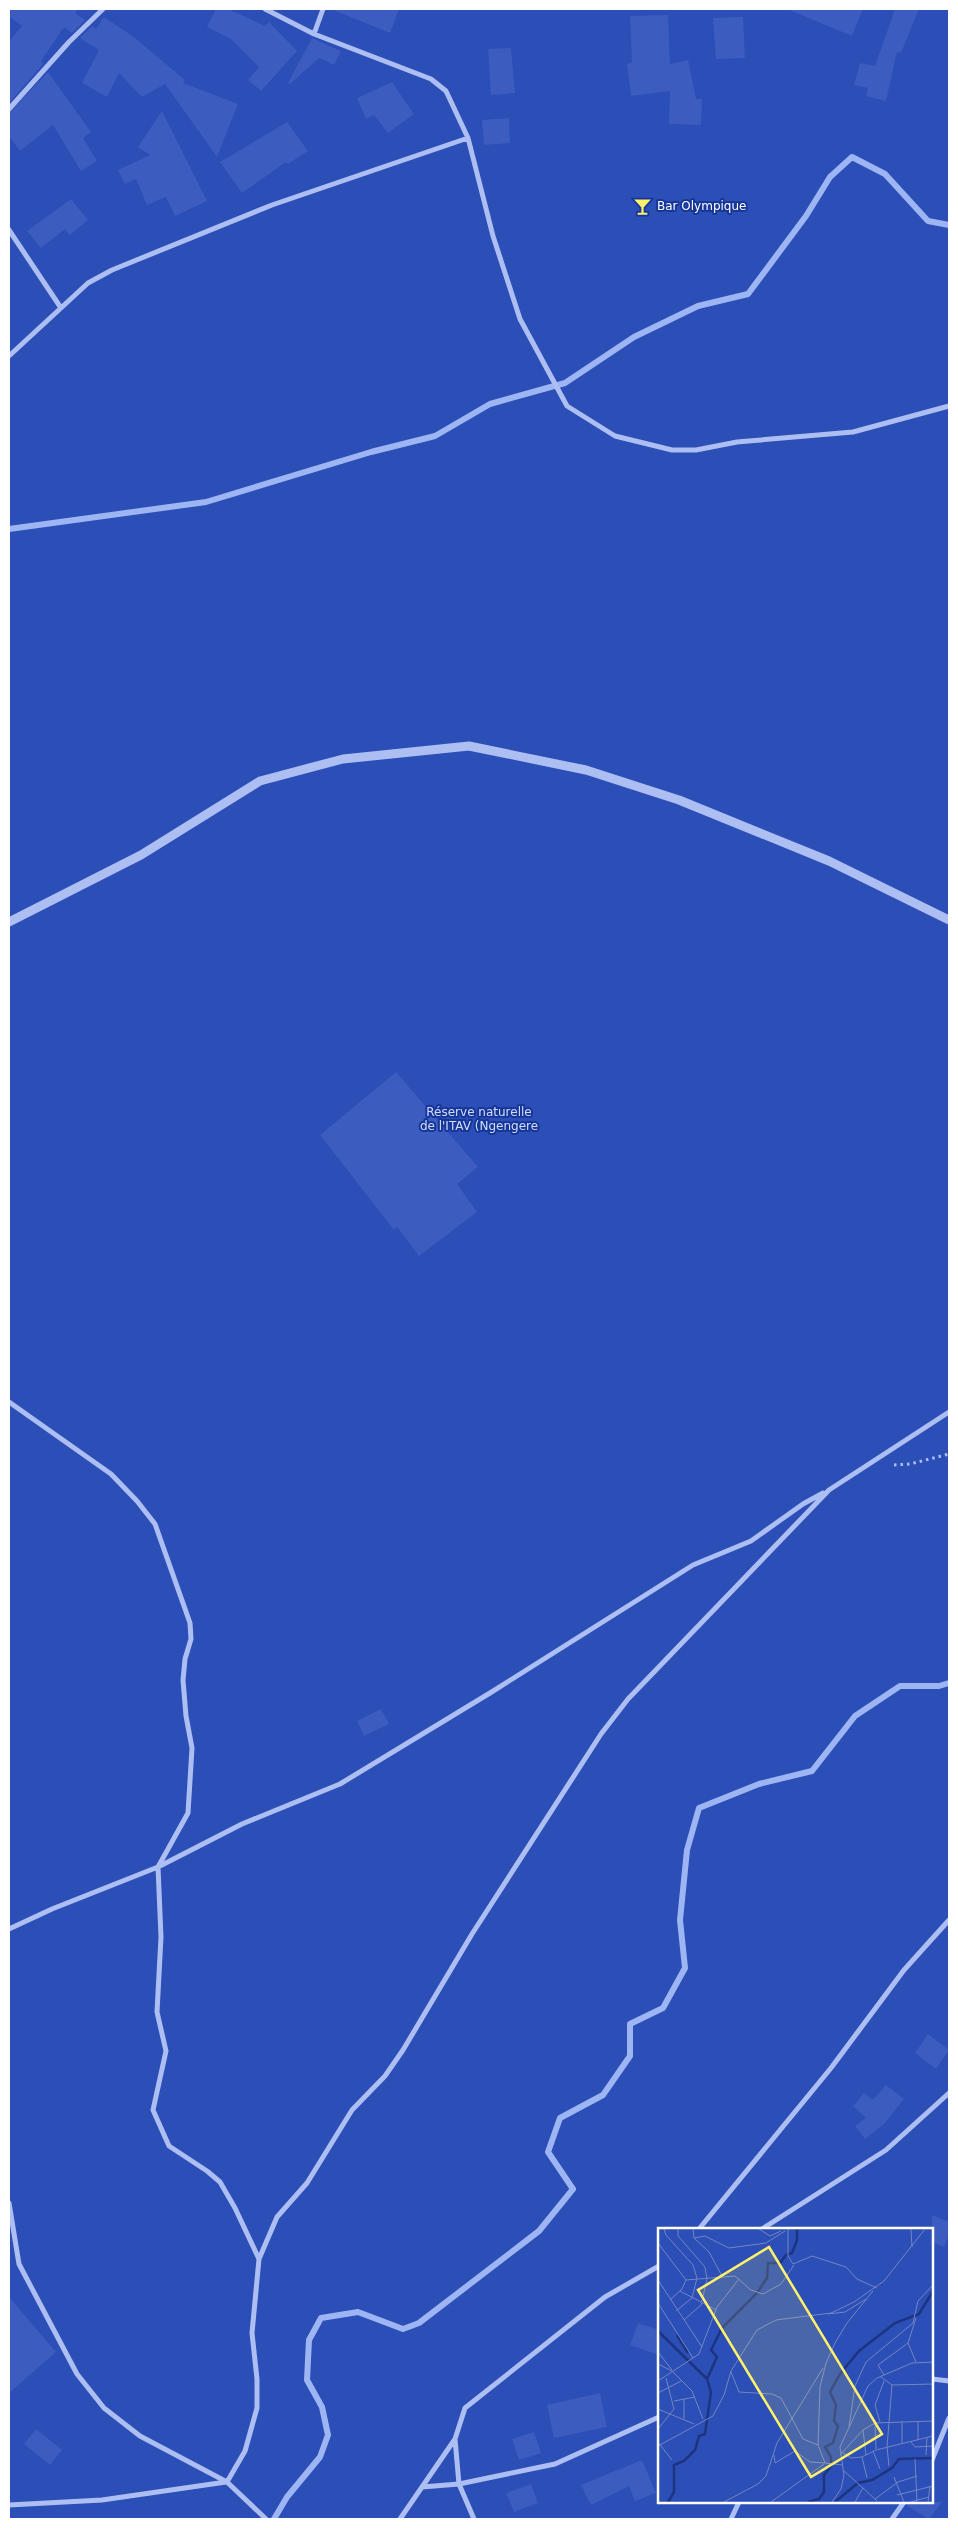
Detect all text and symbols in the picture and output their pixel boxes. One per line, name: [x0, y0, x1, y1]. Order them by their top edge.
bar icon: Bar Olympique: [633, 196, 653, 216]
place label: Bar Olympique: [657, 199, 746, 213]
park label: Réserve naturelle de l'ITAV (Ngengere: [420, 1105, 538, 1133]
inset map: [658, 2228, 933, 2503]

